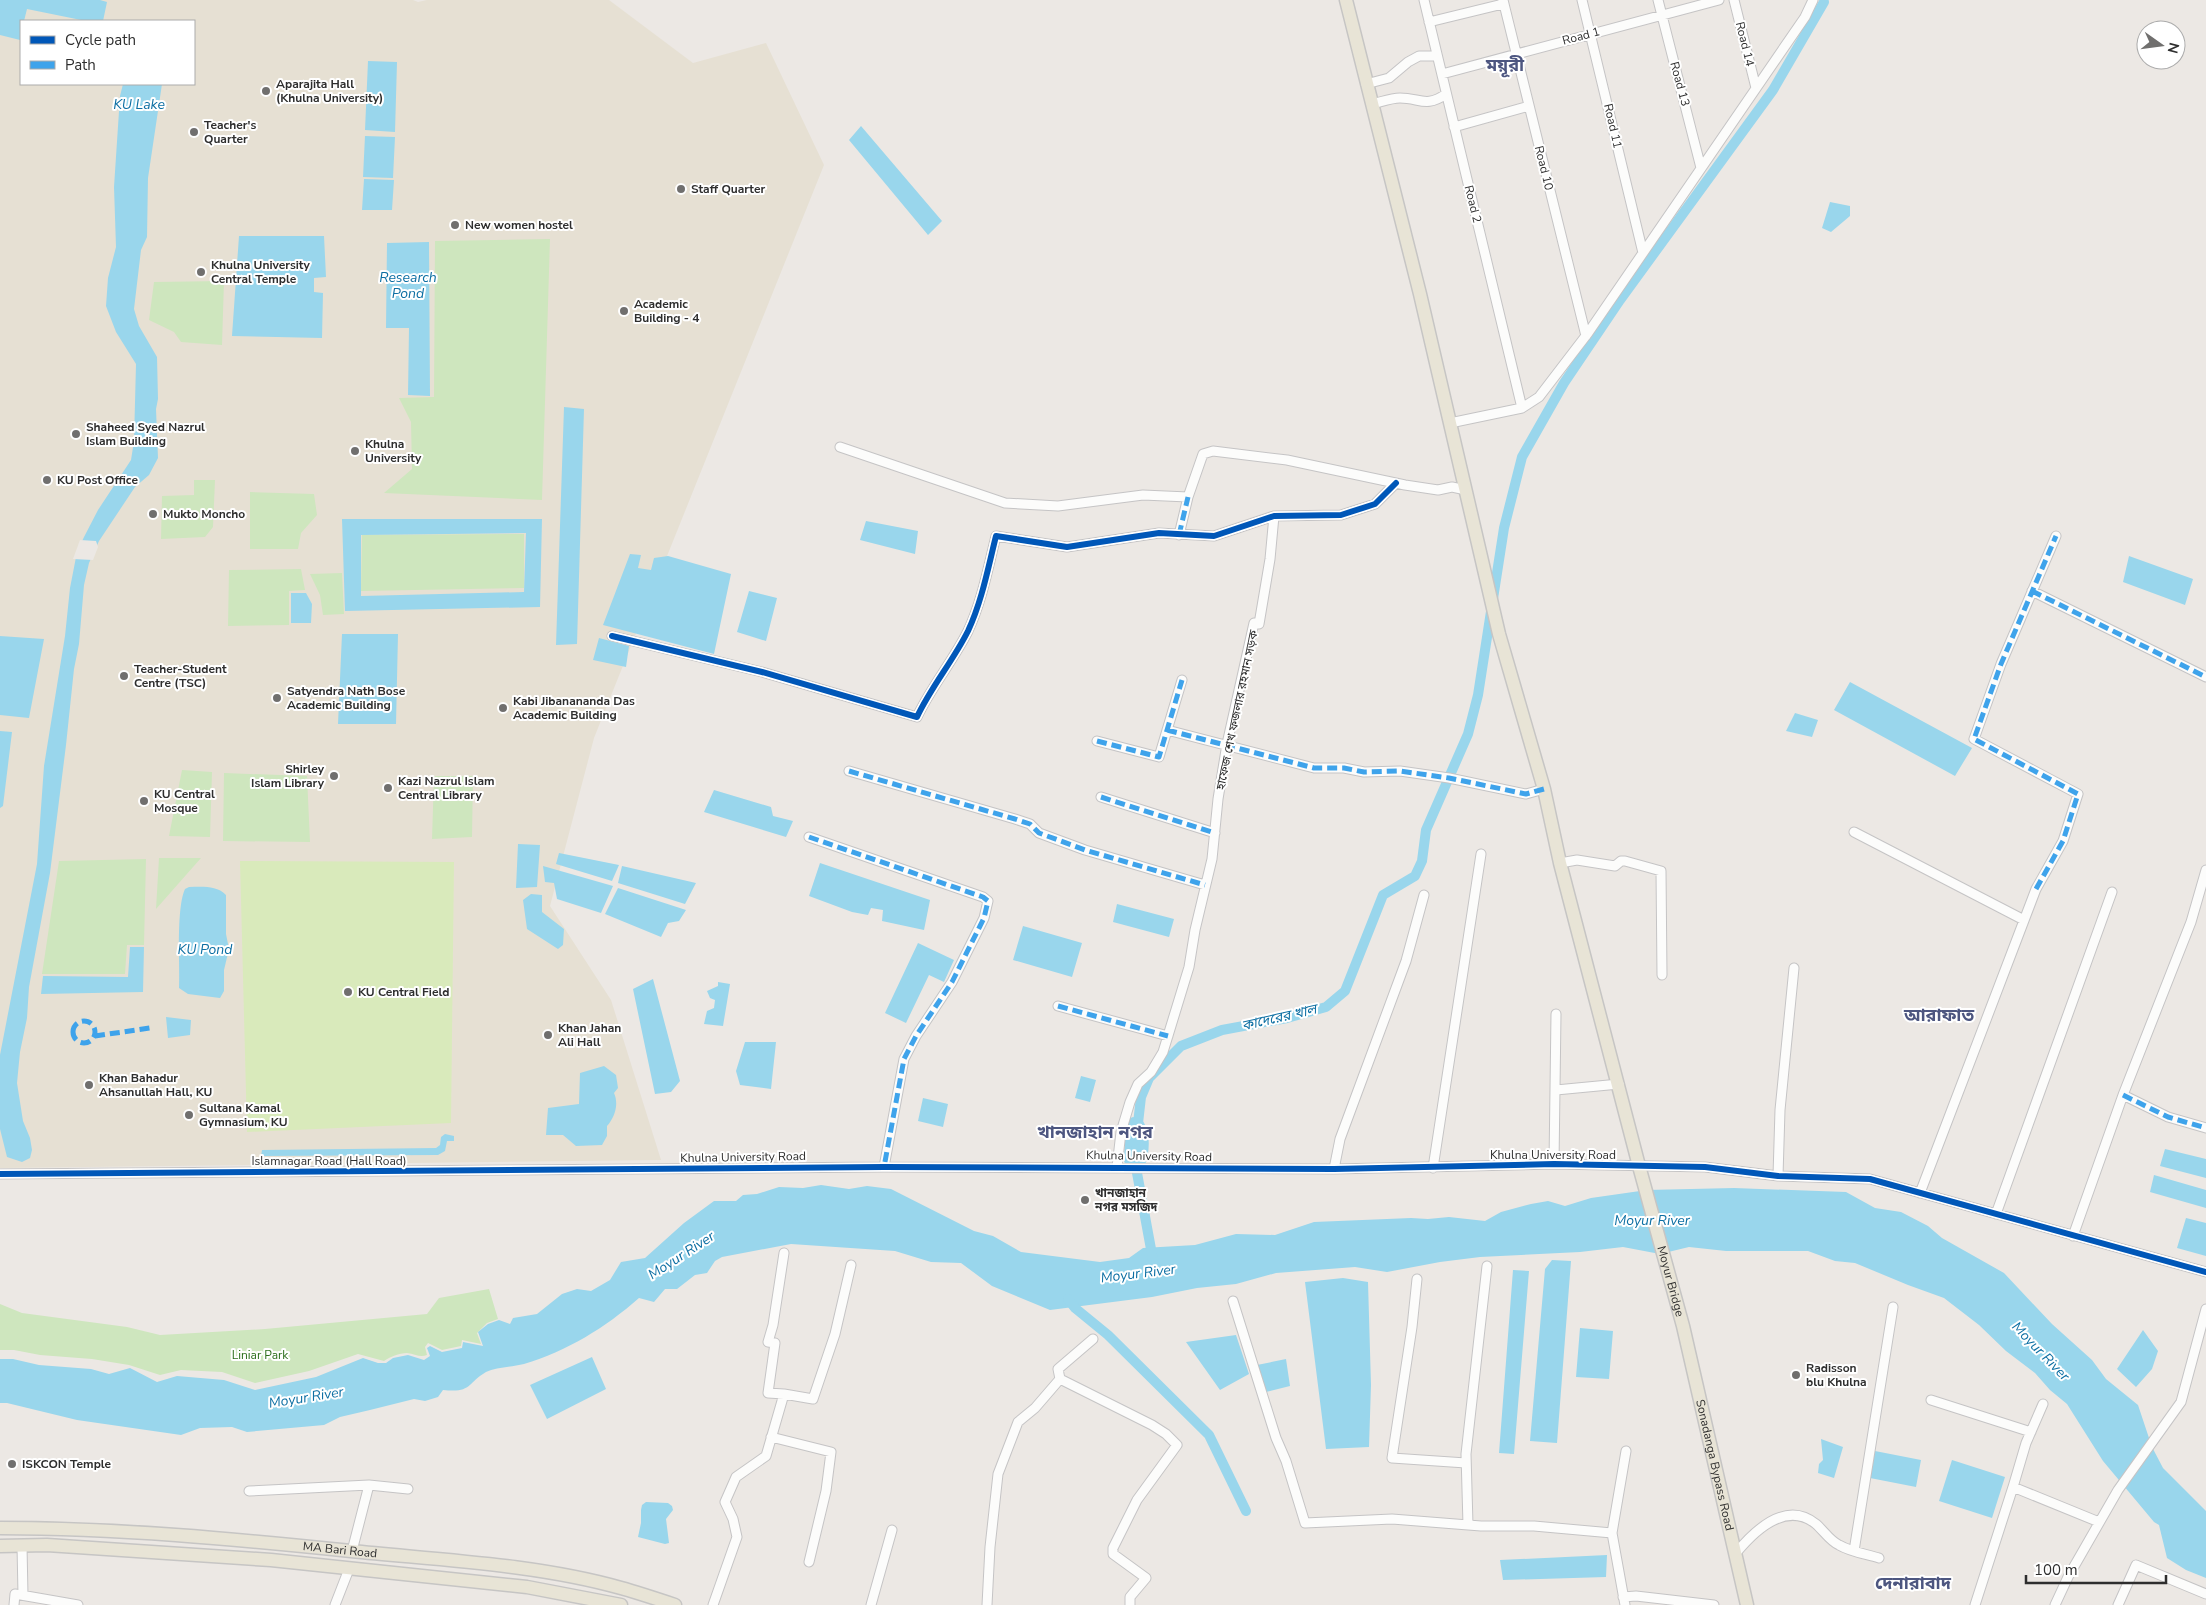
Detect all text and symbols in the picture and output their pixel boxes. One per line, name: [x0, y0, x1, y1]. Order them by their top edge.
legend: [20, 20, 195, 85]
street label: Road 14: [1732, 20, 1758, 68]
north arrow: [2136, 20, 2186, 70]
street label: Road 1: [1560, 23, 1602, 49]
text: Cycle path: [65, 30, 136, 50]
text: N: [2163, 41, 2184, 55]
district label: ময়ূরী: [1485, 53, 1525, 78]
text: Path: [65, 55, 96, 75]
street label: Road 13: [1666, 60, 1694, 108]
place label: Aparajita Hall (Khulna University): [276, 76, 383, 106]
marker: Aparajita Hall (Khulna University): [260, 85, 272, 97]
water label: KU Lake: [113, 95, 165, 114]
street label: Road 11: [1600, 102, 1626, 150]
place label: Teacher's Quarter: [204, 117, 256, 147]
marker: Teacher's Quarter: [188, 126, 200, 138]
street label: Road 10: [1531, 144, 1557, 192]
place label: Staff Quarter: [691, 181, 765, 197]
marker: Staff Quarter: [675, 183, 687, 195]
street label: Road 2: [1461, 184, 1485, 224]
place label: New women hostel: [465, 217, 573, 233]
marker: New women hostel: [449, 219, 461, 231]
place label: Khulna University Central Temple: [211, 257, 310, 287]
marker: Khulna University Central Temple: [195, 266, 207, 278]
water label: Research Pond: [379, 268, 437, 303]
place label: Academic Building - 4: [634, 296, 699, 326]
marker: Academic Building - 4: [618, 305, 630, 317]
place label: Shaheed Syed Nazrul Islam Building: [86, 419, 205, 449]
marker: Shaheed Syed Nazrul Islam Building: [70, 428, 82, 440]
place label: Khulna University: [365, 436, 422, 466]
marker: Khulna University: [349, 445, 361, 457]
place label: KU Post Office: [57, 472, 138, 488]
marker: KU Post Office: [41, 474, 53, 486]
place label: Mukto Moncho: [163, 506, 245, 522]
marker: Mukto Moncho: [147, 508, 159, 520]
street label: হাফেজ শেখ ফজলার রহমান সড়ক: [1212, 628, 1262, 792]
place label: Teacher-Student Centre (TSC): [134, 661, 227, 691]
marker: Teacher-Student Centre (TSC): [118, 670, 130, 682]
place label: Satyendra Nath Bose Academic Building: [287, 683, 406, 713]
marker: Satyendra Nath Bose Academic Building: [271, 692, 283, 704]
place label: Kabi Jibanananda Das Academic Building: [513, 693, 635, 723]
marker: Kabi Jibanananda Das Academic Building: [497, 702, 509, 714]
place label: Shirley Islam Library: [251, 761, 325, 791]
marker: Shirley Islam Library: [328, 770, 340, 782]
place label: Kazi Nazrul Islam Central Library: [398, 773, 495, 803]
marker: Kazi Nazrul Islam Central Library: [382, 782, 394, 794]
place label: KU Central Mosque: [154, 786, 215, 816]
marker: KU Central Mosque: [138, 795, 150, 807]
water label: KU Pond: [178, 940, 233, 959]
place label: KU Central Field: [358, 984, 449, 1000]
marker: KU Central Field: [342, 986, 354, 998]
water label: কাদেরের খাল: [1240, 999, 1321, 1035]
district label: আরাফাত: [1903, 1003, 1974, 1027]
place label: Khan Jahan Ali Hall: [558, 1020, 621, 1050]
marker: Khan Jahan Ali Hall: [542, 1029, 554, 1041]
place label: Khan Bahadur Ahsanullah Hall, KU: [99, 1070, 212, 1100]
marker: Khan Bahadur Ahsanullah Hall, KU: [83, 1079, 95, 1091]
place label: Sultana Kamal Gymnasium, KU: [199, 1100, 288, 1130]
marker: Sultana Kamal Gymnasium, KU: [183, 1109, 195, 1121]
district label: খানজাহান নগর: [1037, 1120, 1154, 1144]
street label: Khulna University Road: [1086, 1147, 1212, 1165]
street label: Khulna University Road: [1490, 1147, 1616, 1163]
street label: Khulna University Road: [680, 1148, 806, 1166]
street label: Islamnagar Road (Hall Road): [251, 1153, 407, 1169]
place label: খানজাহান নগর মসজিদ: [1094, 1185, 1158, 1215]
marker: খানজাহান নগর মসজিদ: [1079, 1194, 1091, 1206]
water label: Moyur River: [1614, 1211, 1691, 1230]
water label: Moyur River: [644, 1226, 719, 1284]
street label: Moyur Bridge: [1653, 1244, 1688, 1318]
water label: Moyur River: [1099, 1259, 1178, 1288]
water label: Moyur River: [2008, 1318, 2074, 1386]
park label: Liniar Park: [232, 1347, 289, 1363]
place label: Radisson blu Khulna: [1806, 1360, 1867, 1390]
marker: Radisson blu Khulna: [1790, 1369, 1802, 1381]
water label: Moyur River: [267, 1382, 346, 1413]
street label: Sonadanga Bypass Road: [1692, 1398, 1738, 1532]
place label: ISKCON Temple: [22, 1456, 112, 1472]
marker: ISKCON Temple: [6, 1458, 18, 1470]
street label: MA Bari Road: [302, 1538, 378, 1561]
scale bar: [2026, 1552, 2166, 1584]
text: 100 m: [2034, 1560, 2078, 1580]
district label: দেনারাবাদ: [1875, 1571, 1952, 1595]

